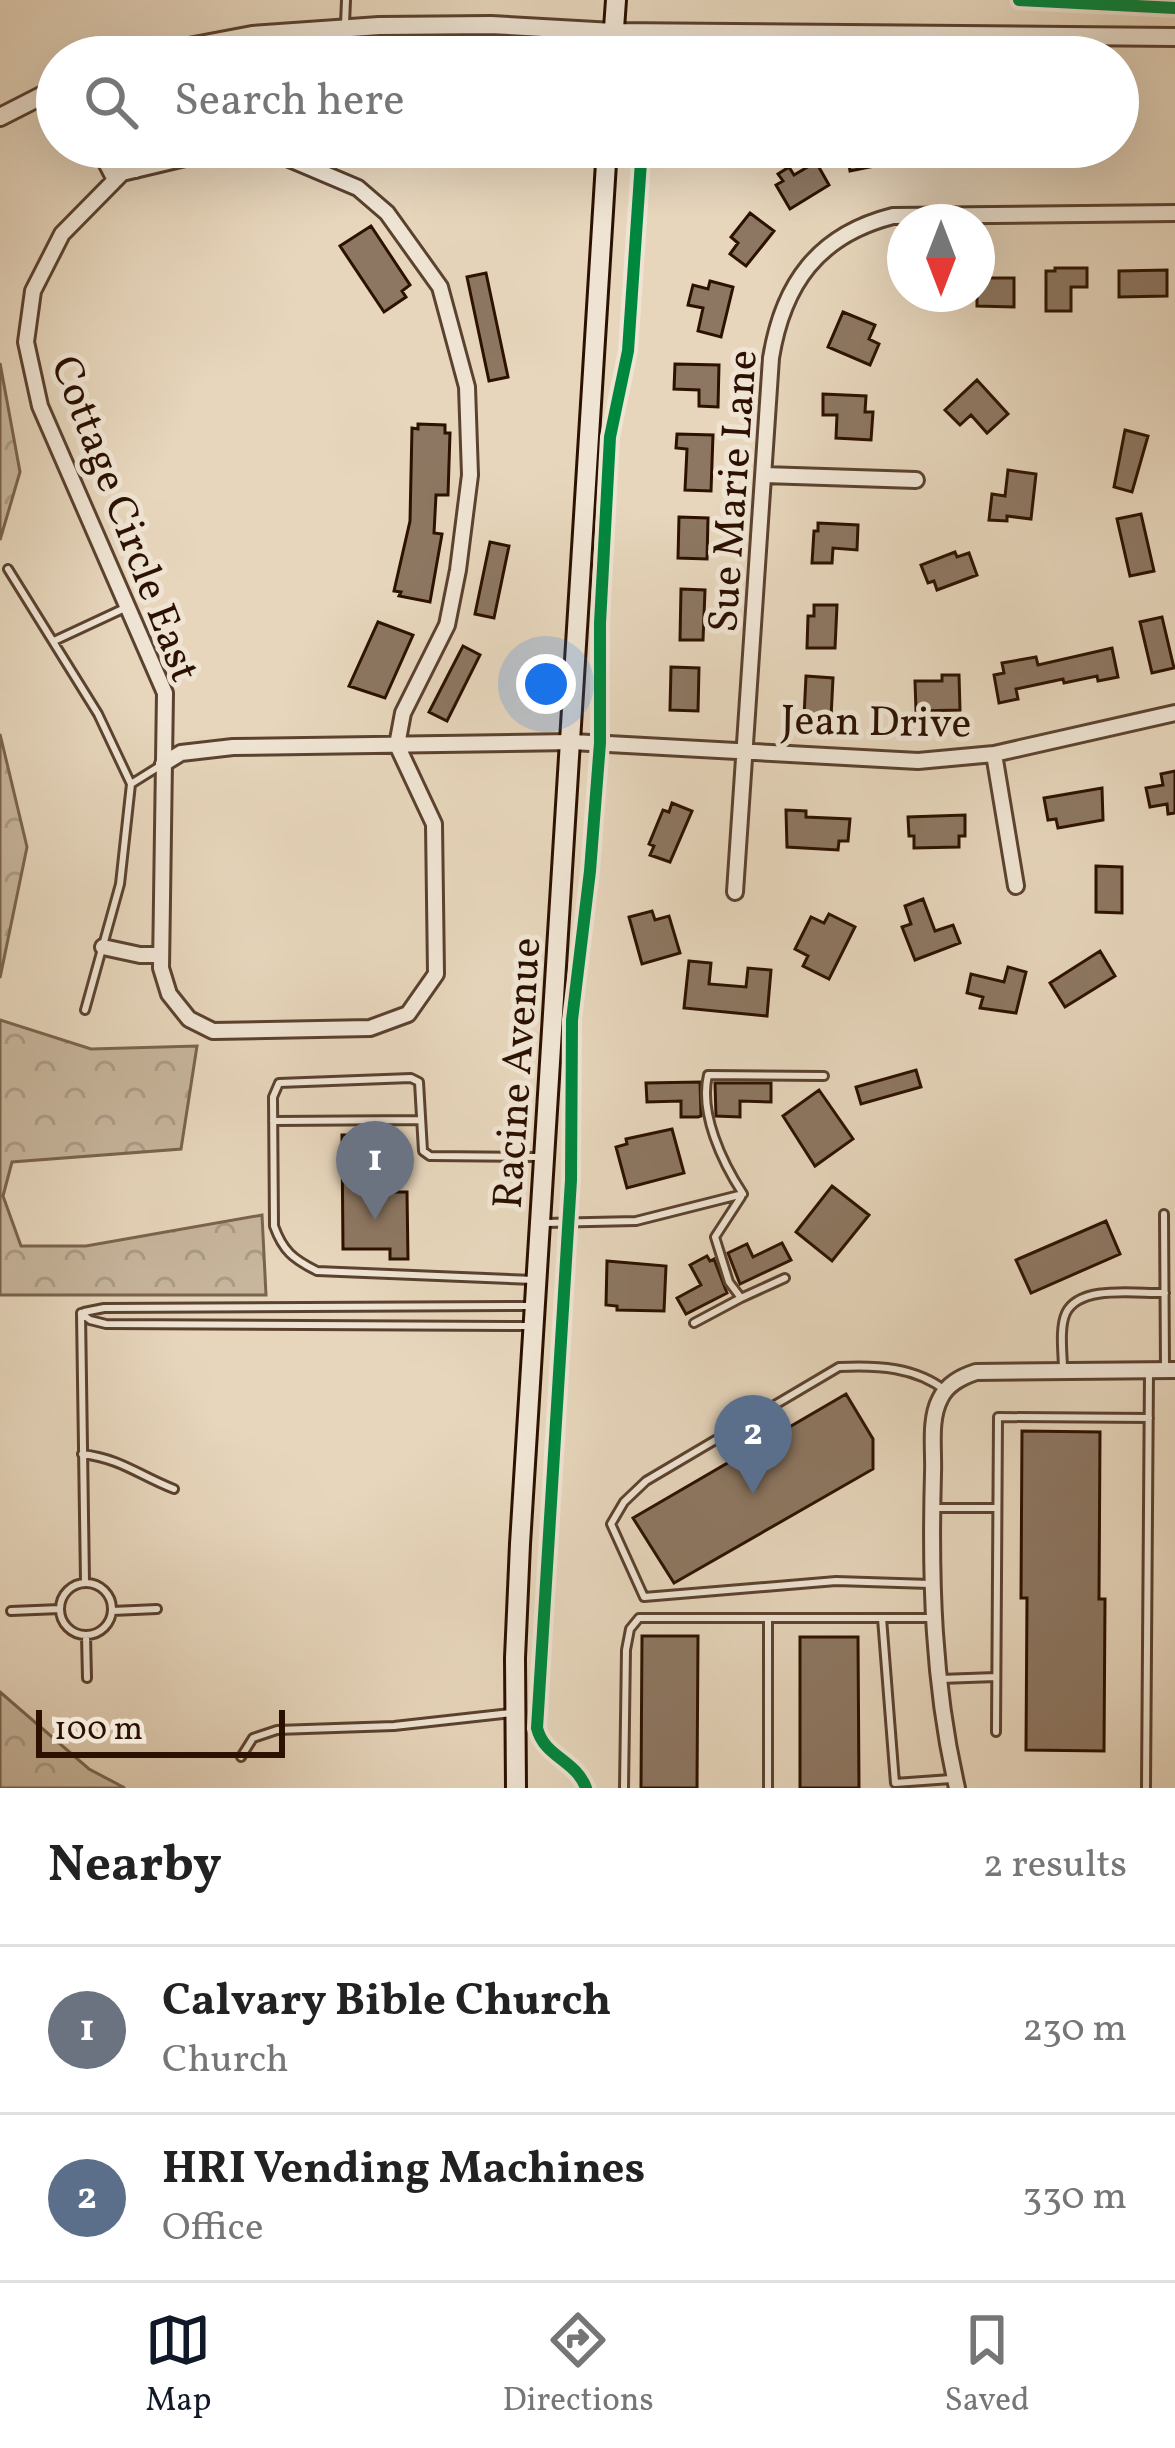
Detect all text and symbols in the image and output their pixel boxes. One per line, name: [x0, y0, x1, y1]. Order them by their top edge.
search box: [36, 36, 1139, 168]
icon: search: [78, 69, 144, 135]
text: Search here: [174, 71, 405, 134]
north arrow: [887, 204, 995, 312]
street label: Cottage Circle East: [34, 348, 212, 691]
street label: Sue Marie Lane: [696, 348, 775, 635]
your location: [516, 654, 576, 714]
street label: Jean Drive: [780, 693, 972, 756]
street label: Racine Avenue: [481, 936, 558, 1211]
pin: 1: [336, 1121, 414, 1220]
pin: 2: [714, 1395, 792, 1494]
scale bar: [36, 1704, 285, 1757]
text: 100 m: [54, 1708, 143, 1754]
text: Nearby: [48, 1831, 222, 1902]
text: 2 results: [983, 1839, 1127, 1893]
text: Calvary Bible Church: [162, 1971, 611, 2034]
text: 1: [79, 2003, 95, 2057]
text: 230 m: [1022, 2003, 1127, 2057]
text: Church: [162, 2034, 289, 2088]
text: HRI Vending Machines: [162, 2139, 645, 2202]
text: 2: [77, 2171, 97, 2225]
text: 330 m: [1022, 2171, 1127, 2225]
text: Office: [162, 2202, 263, 2256]
tab: Map: [145, 2307, 212, 2425]
tab: Directions: [502, 2307, 654, 2425]
tab: Saved: [945, 2307, 1030, 2425]

